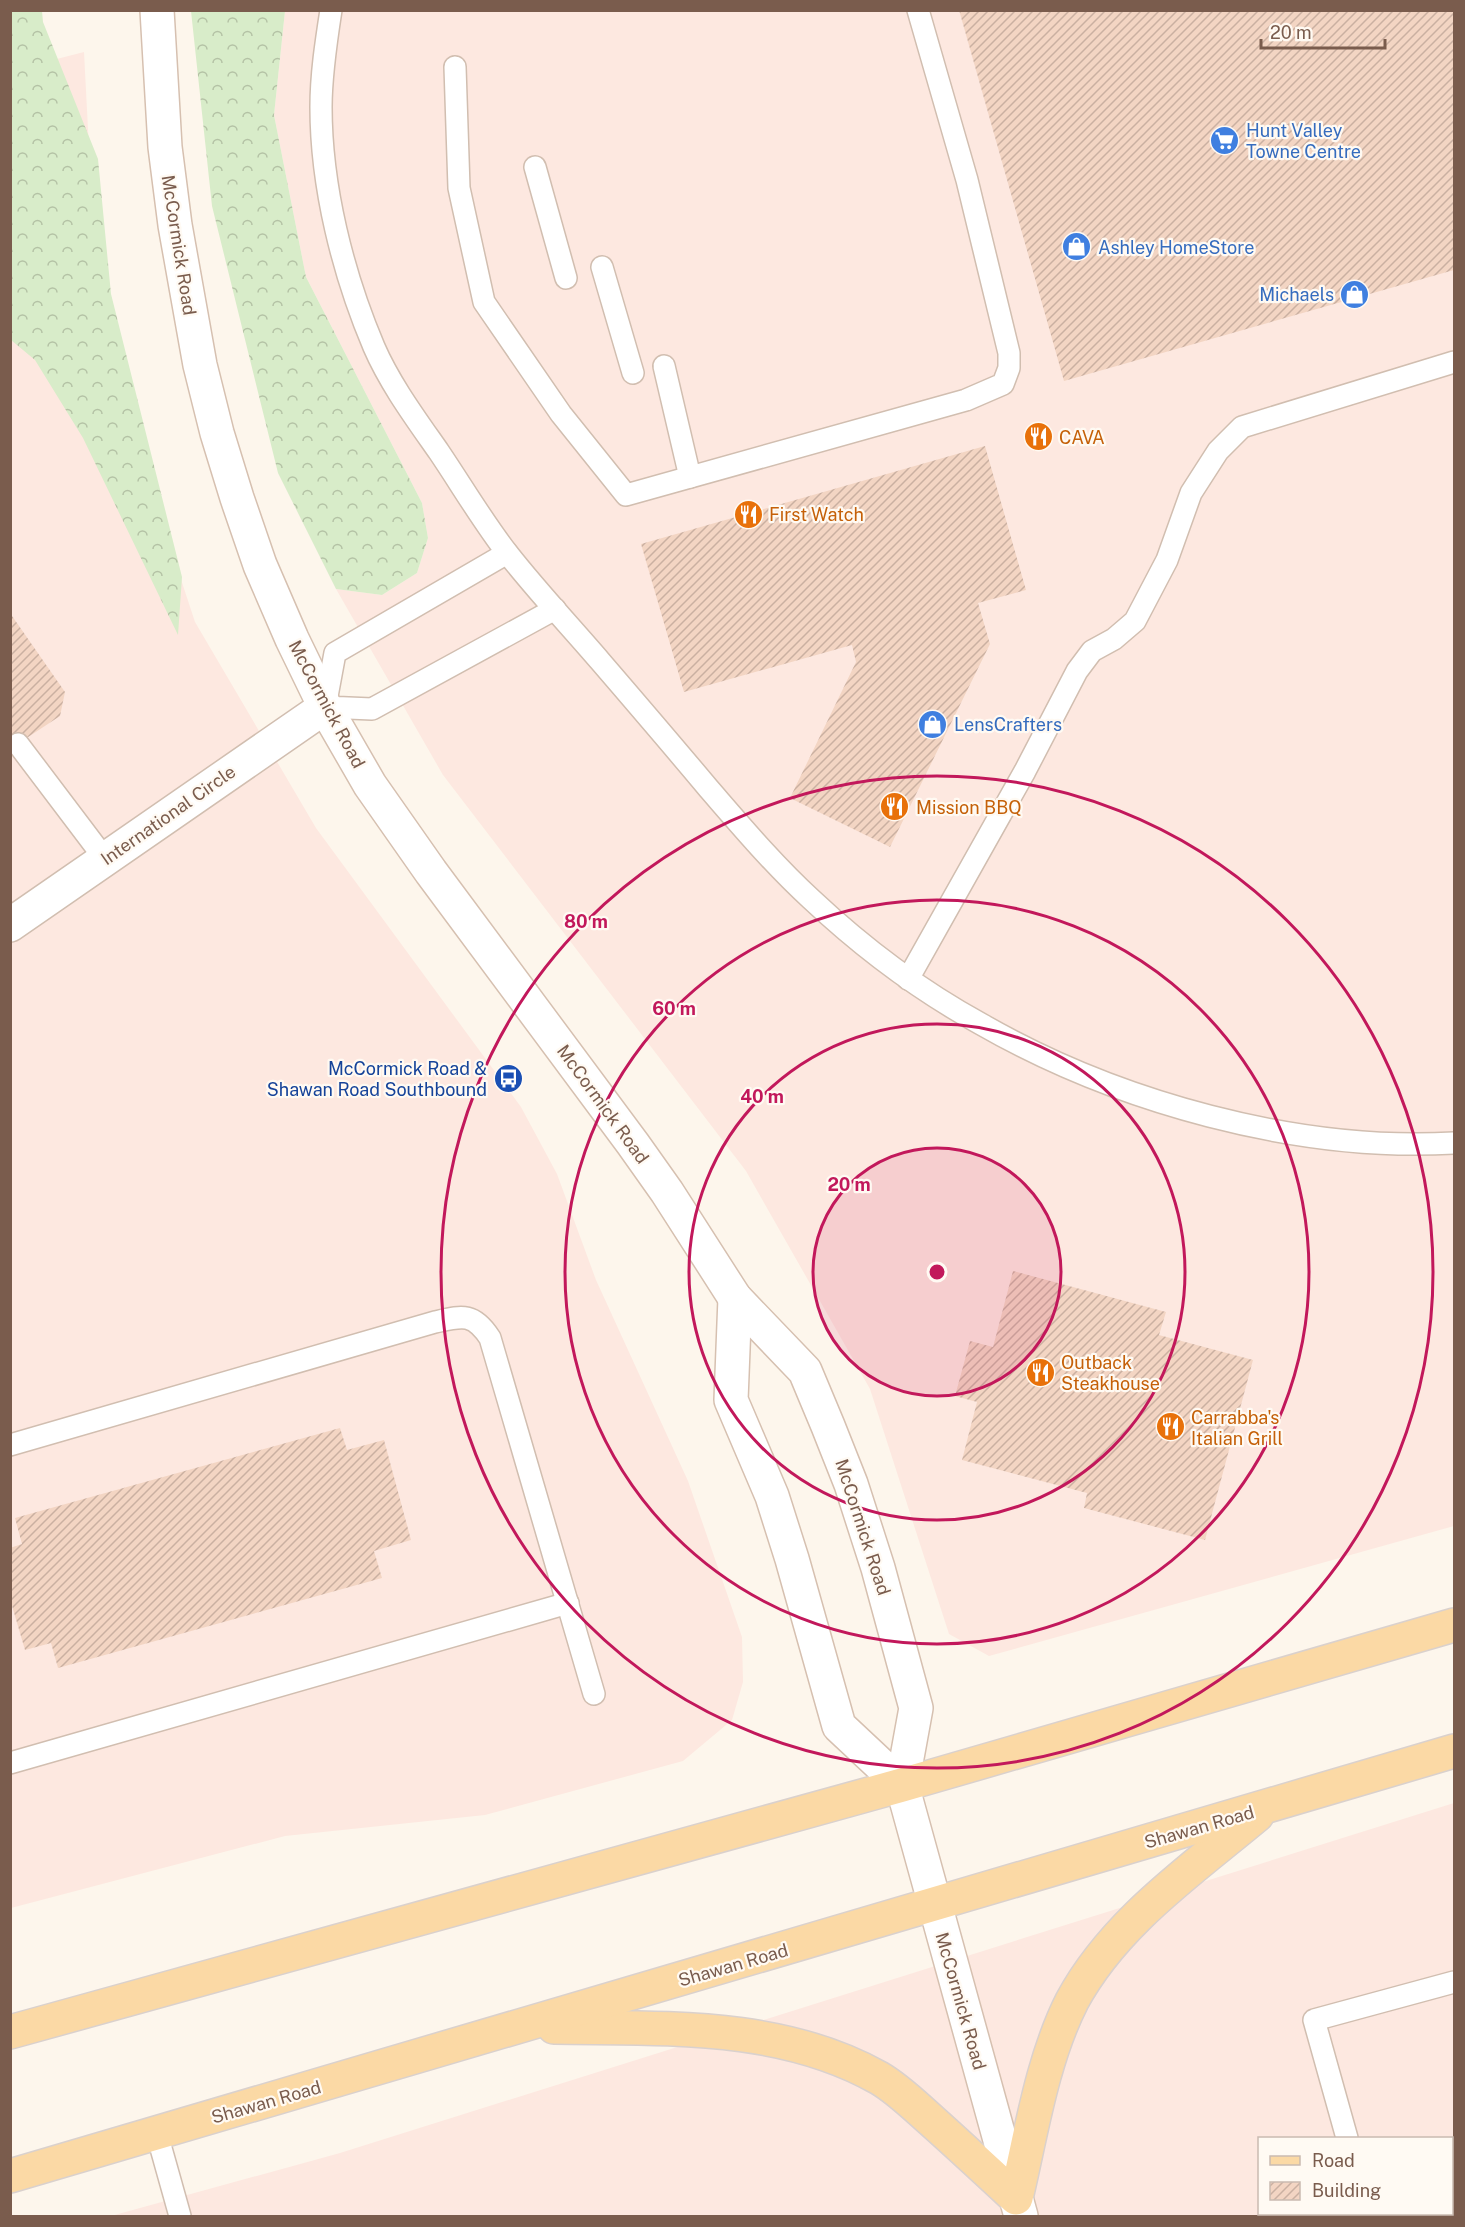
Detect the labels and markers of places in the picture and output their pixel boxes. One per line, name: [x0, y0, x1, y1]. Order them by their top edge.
place label: Hunt Valley Towne Centre: [1246, 120, 1361, 162]
supermarket icon: Hunt Valley Towne Centre: [1209, 124, 1241, 156]
shop icon: Ashley HomeStore: [1061, 231, 1093, 263]
place label: Ashley HomeStore: [1098, 237, 1254, 258]
shop icon: Michaels: [1339, 278, 1371, 310]
place label: Michaels: [1259, 284, 1334, 305]
restaurant icon: CAVA: [1022, 421, 1054, 453]
place label: CAVA: [1059, 427, 1105, 448]
restaurant icon: First Watch: [732, 498, 764, 530]
place label: First Watch: [769, 504, 864, 525]
shop icon: LensCrafters: [917, 708, 949, 740]
place label: LensCrafters: [954, 714, 1062, 735]
restaurant icon: Mission BBQ: [879, 791, 911, 823]
place label: Mission BBQ: [916, 797, 1022, 818]
place label: McCormick Road & Shawan Road Southbound: [267, 1058, 487, 1100]
bus stop icon: McCormick Road & Shawan Road Southbound: [492, 1062, 524, 1094]
centre of rings: [927, 1262, 947, 1282]
place label: Outback Steakhouse: [1061, 1352, 1160, 1394]
restaurant icon: Outback Steakhouse: [1024, 1356, 1056, 1388]
place label: Carrabba's Italian Grill: [1191, 1407, 1283, 1449]
restaurant icon: Carrabba's Italian Grill: [1154, 1411, 1186, 1443]

